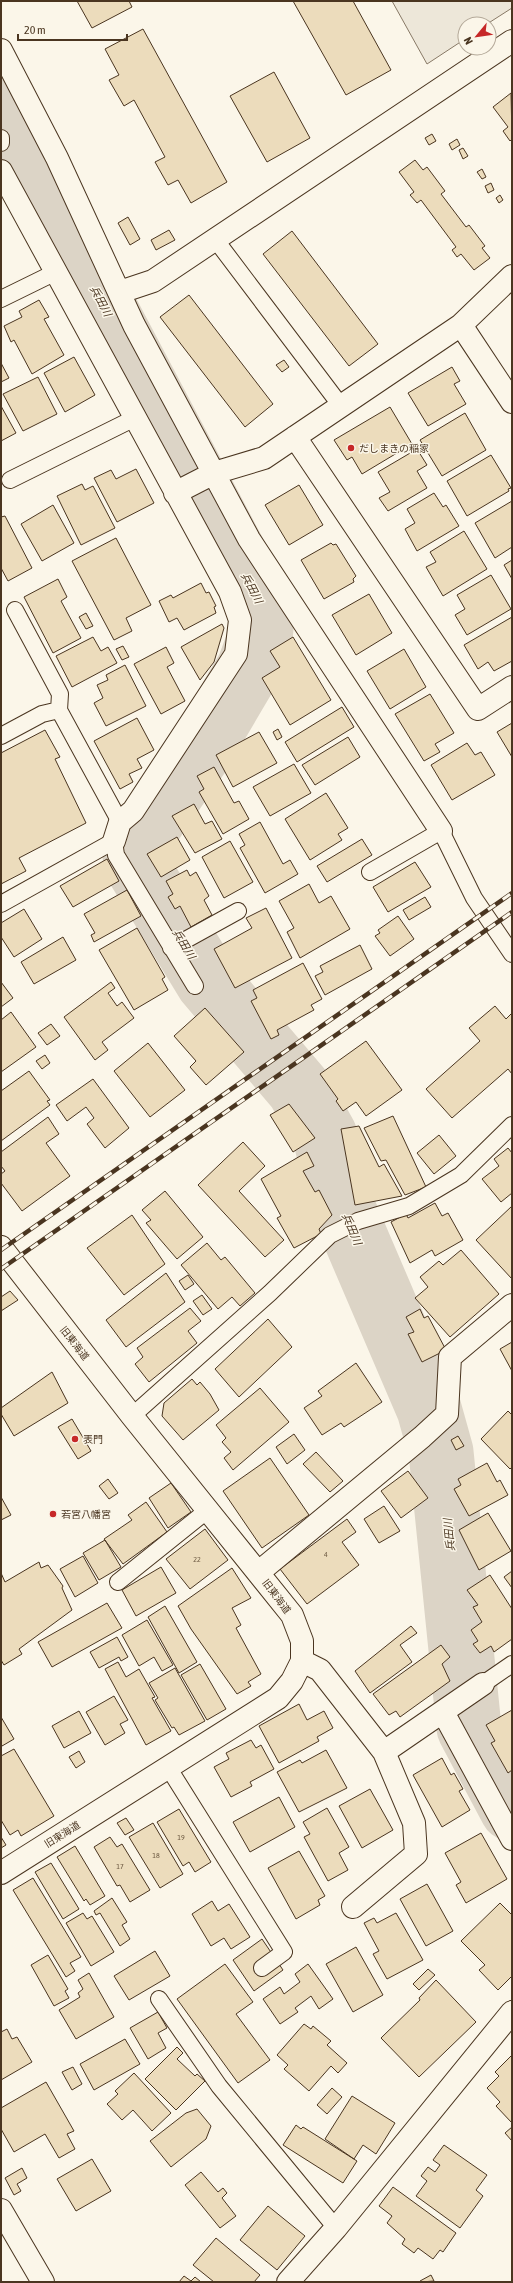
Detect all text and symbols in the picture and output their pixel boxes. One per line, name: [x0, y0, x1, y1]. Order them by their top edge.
scale bar: [18, 16, 127, 42]
north arrow: [457, 16, 497, 56]
text: 20 m: [24, 23, 46, 37]
text: N: [461, 35, 475, 47]
water label: 兵田川: [88, 284, 115, 319]
marker: だしまきの稲家: [346, 443, 356, 453]
place label: だしまきの稲家: [359, 443, 429, 454]
water label: 兵田川: [239, 571, 266, 606]
water label: 兵田川: [170, 927, 198, 962]
water label: 兵田川: [340, 1211, 364, 1247]
street label: 旧東海道: [58, 1324, 91, 1362]
marker: 表門: [70, 1434, 80, 1444]
place label: 表門: [83, 1434, 103, 1445]
marker: 若宮八幡宮: [48, 1509, 58, 1519]
place label: 若宮八幡宮: [61, 1509, 111, 1520]
water label: 兵田川: [441, 1517, 457, 1552]
house number: 4: [324, 1550, 328, 1559]
house number: 22: [193, 1555, 201, 1564]
street label: 旧東海道: [260, 1577, 293, 1616]
street label: 旧東海道: [42, 1819, 82, 1850]
house number: 19: [177, 1833, 185, 1842]
house number: 18: [152, 1851, 160, 1860]
house number: 17: [116, 1862, 124, 1871]

